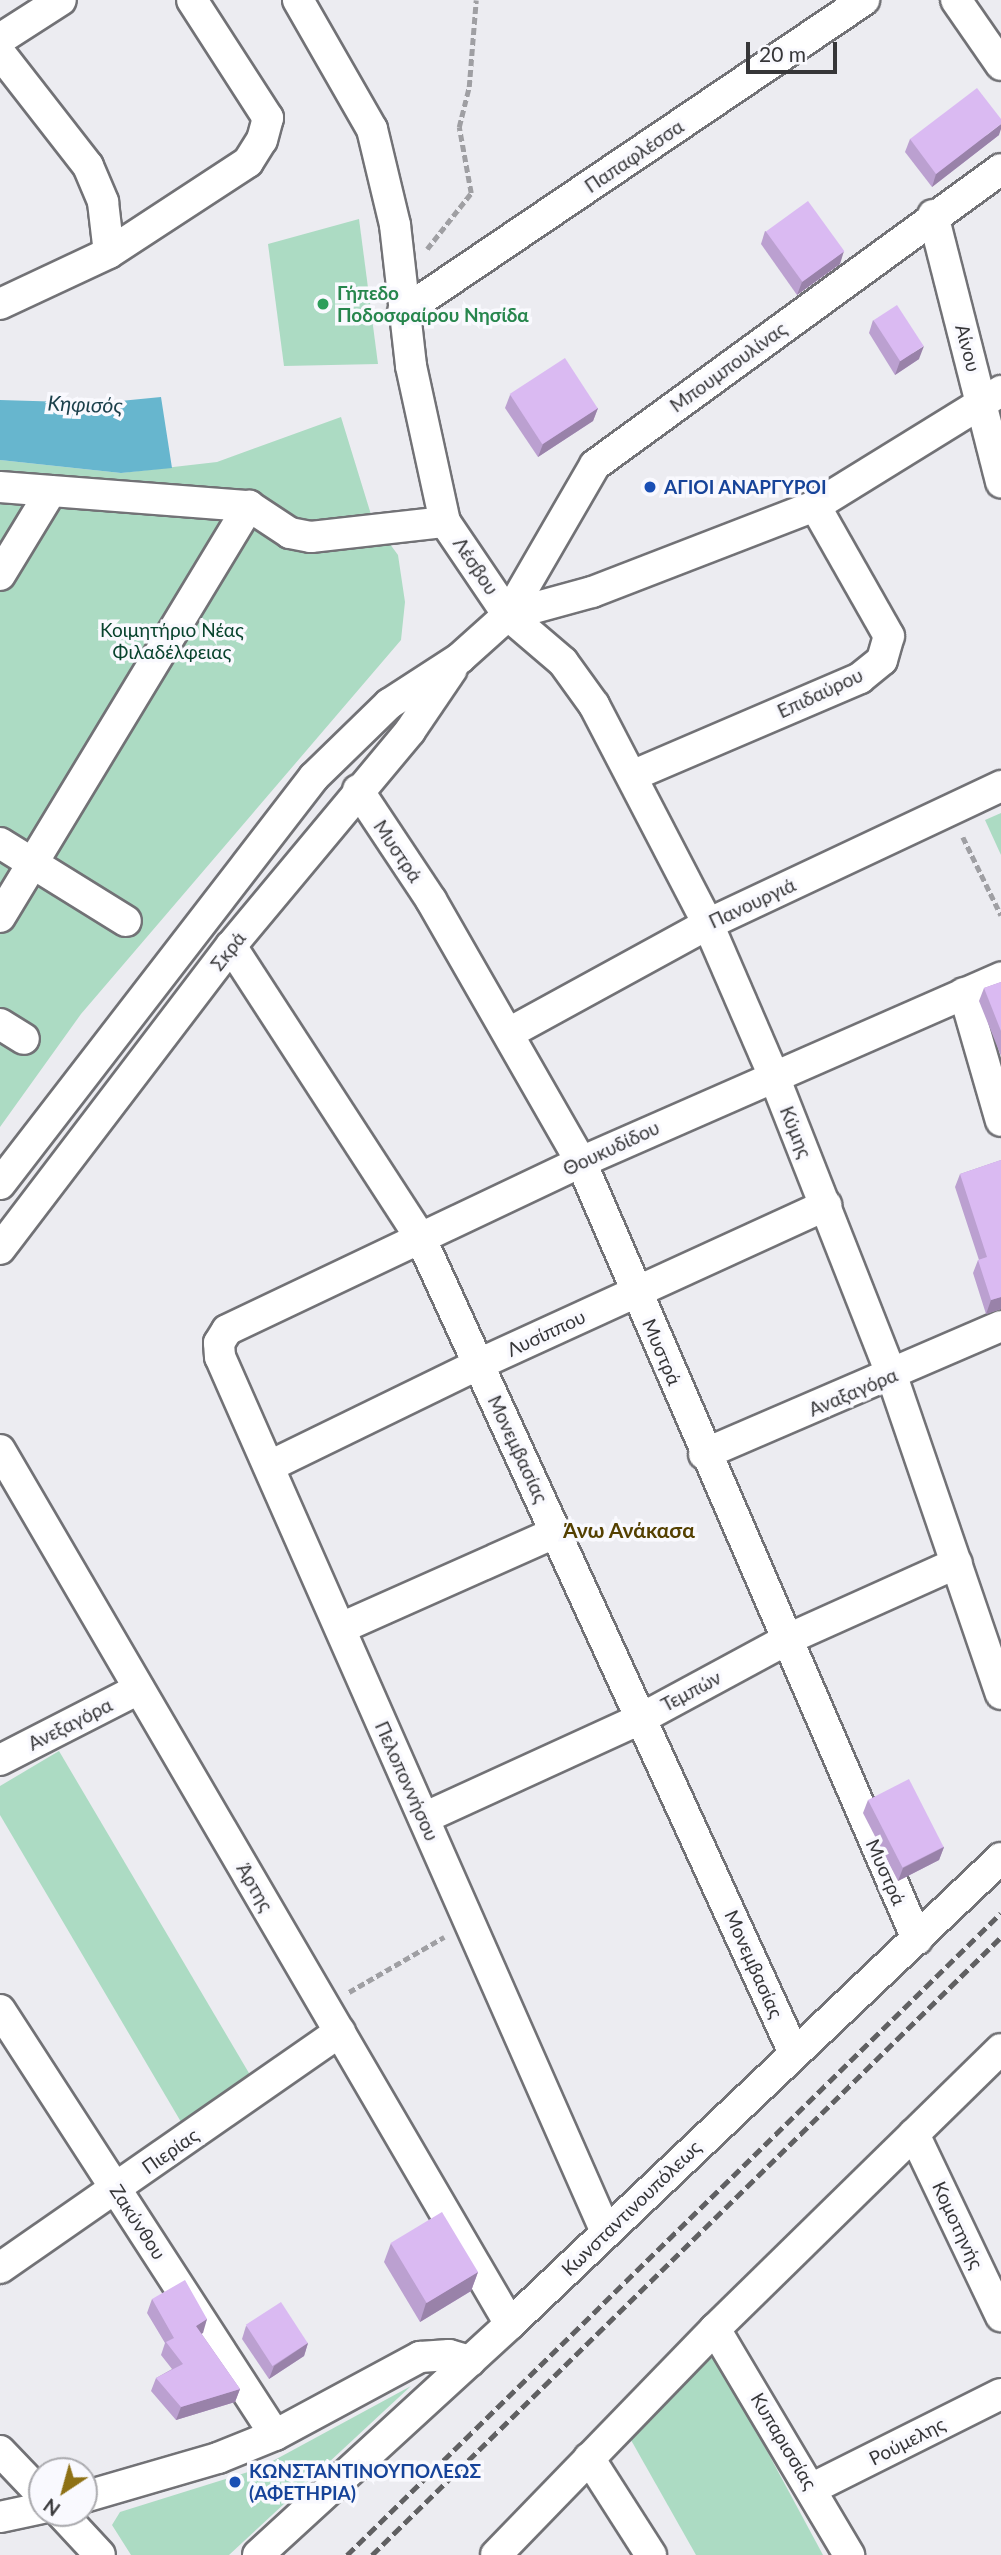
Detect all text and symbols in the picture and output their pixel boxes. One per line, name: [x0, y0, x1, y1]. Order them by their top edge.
scale bar: [749, 28, 840, 72]
text: 20 m: [759, 41, 806, 66]
street label: Παπαφλέσσα: [580, 115, 688, 197]
place label: Γήπεδο Ποδοσφαίρου Νησίδα: [337, 282, 529, 326]
marker: Γήπεδο Ποδοσφαίρου Νησίδα: [315, 296, 331, 312]
street label: Μπουμπουλίνας: [665, 317, 791, 417]
street label: Αίνου: [951, 322, 985, 374]
water label: Κηφισός: [47, 390, 123, 418]
place label: ΑΓΙΟΙ ΑΝΑΡΓΥΡΟΙ: [664, 476, 827, 498]
marker: ΑΓΙΟΙ ΑΝΑΡΓΥΡΟΙ: [642, 479, 658, 495]
street label: Λέσβου: [449, 533, 503, 599]
park label: Κοιμητήριο Νέας Φιλαδέλφειας: [100, 619, 244, 663]
street label: Επιδαύρου: [774, 663, 866, 723]
street label: Μυστρά: [369, 816, 427, 886]
street label: Πανουργιά: [705, 873, 799, 933]
street label: Σκρά: [206, 927, 250, 975]
street label: Κύμης: [775, 1103, 817, 1161]
street label: Θουκυδίδου: [559, 1116, 663, 1180]
street label: Λυσίππου: [503, 1305, 589, 1361]
street label: Μυστρά: [638, 1315, 686, 1389]
street label: Αναξαγόρα: [805, 1363, 901, 1421]
street label: Μονεμβασίας: [483, 1392, 553, 1506]
district label: Άνω Ανάκασα: [563, 1517, 695, 1543]
street label: Τεμπών: [657, 1666, 725, 1716]
street label: Ανεξαγόρα: [24, 1693, 116, 1755]
street label: Πελοποννήσου: [370, 1718, 444, 1844]
street label: Μυστρά: [861, 1835, 911, 1909]
street label: Άρτης: [232, 1859, 278, 1915]
street label: Μονεμβασίας: [720, 1907, 788, 2021]
street label: Πιερίας: [137, 2123, 203, 2179]
street label: Κωνσταντινουπόλεως: [557, 2136, 705, 2280]
street label: Κομοτηνής: [928, 2178, 988, 2272]
street label: Ζακύνθου: [105, 2180, 171, 2264]
street label: Κυπαρισσίας: [746, 2389, 822, 2493]
street label: Ρούμελης: [865, 2412, 949, 2470]
north arrow: [28, 2457, 98, 2527]
place label: ΚΩΝΣΤΑΝΤΙΝΟΥΠΟΛΕΩΣ (ΑΦΕΤΗΡΙΑ): [249, 2460, 481, 2504]
marker: ΚΩΝΣΤΑΝΤΙΝΟΥΠΟΛΕΩΣ (ΑΦΕΤΗΡΙΑ): [227, 2474, 243, 2490]
text: N: [39, 2494, 64, 2521]

